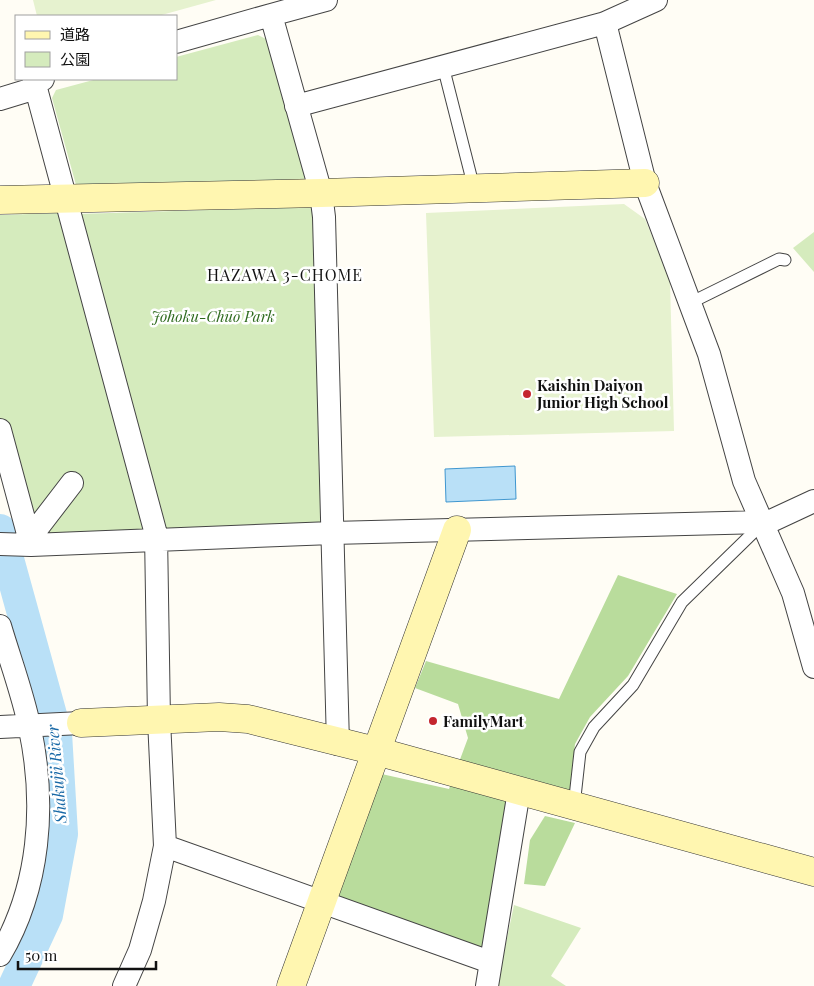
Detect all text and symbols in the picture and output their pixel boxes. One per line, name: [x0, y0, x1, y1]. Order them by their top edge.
legend: [15, 15, 178, 80]
text: 道路: [60, 24, 90, 44]
text: 公園: [60, 49, 90, 69]
district label: HAZAWA 3-CHOME: [207, 264, 363, 285]
park label: Jōhoku-Chūō Park: [151, 306, 275, 326]
place label: Kaishin Daiyon Junior High School: [536, 375, 669, 412]
marker: Kaishin Daiyon Junior High School: [521, 388, 533, 400]
place label: FamilyMart: [443, 711, 524, 731]
marker: FamilyMart: [427, 715, 439, 727]
water label: Shakujii River: [41, 723, 71, 825]
scale bar: [18, 938, 155, 970]
text: 50 m: [25, 945, 58, 965]

